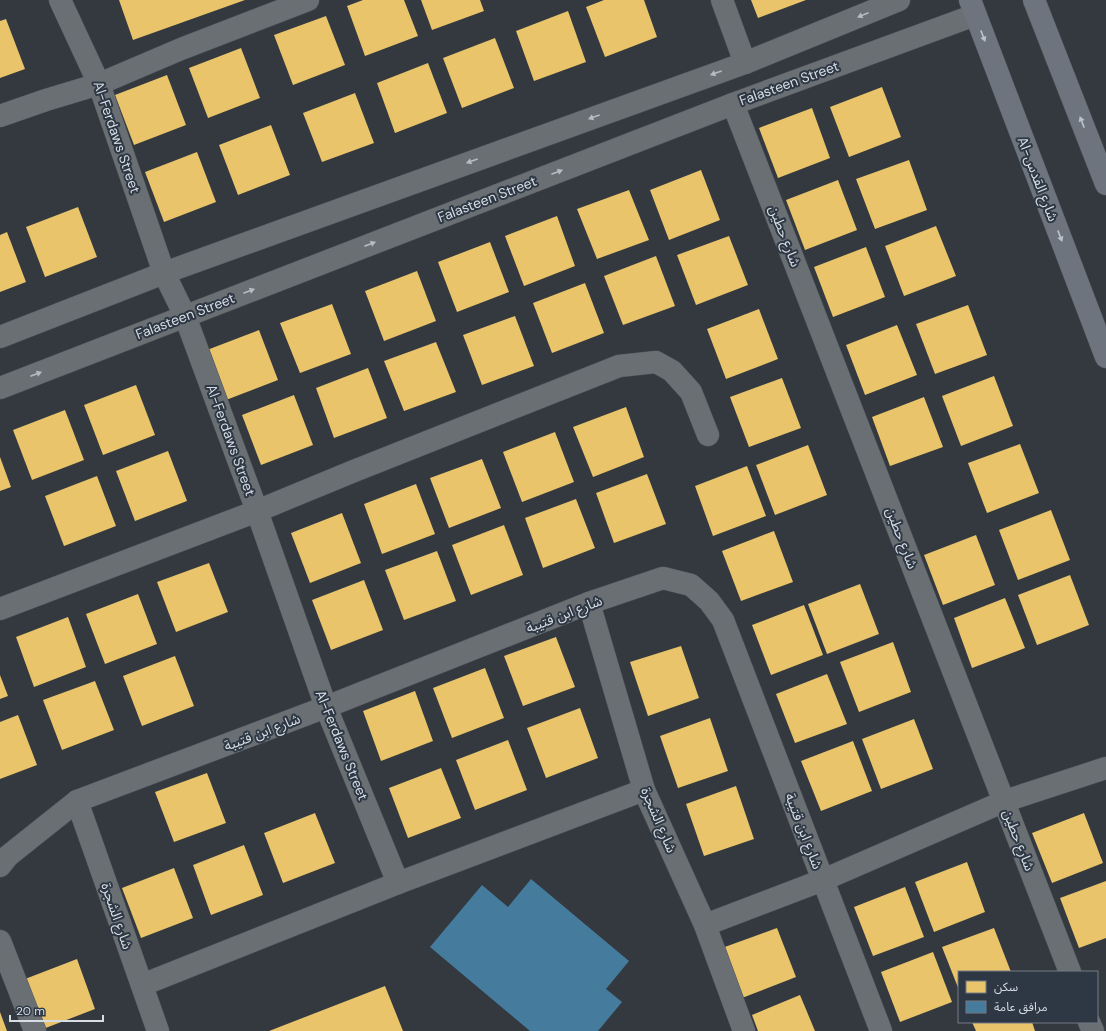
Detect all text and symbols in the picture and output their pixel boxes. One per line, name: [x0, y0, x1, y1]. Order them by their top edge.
one-way arrow: [857, 12, 869, 18]
one-way arrow: [981, 31, 987, 43]
street label: Falasteen Street: [737, 57, 841, 109]
one-way arrow: [710, 70, 722, 76]
street label: Al-Ferdaws Street: [89, 79, 145, 195]
one-way arrow: [588, 115, 600, 121]
one-way arrow: [1079, 116, 1085, 127]
street label: Al-شارع القدس: [1012, 134, 1062, 225]
one-way arrow: [465, 159, 477, 165]
one-way arrow: [551, 169, 563, 175]
street label: Falasteen Street: [435, 172, 539, 226]
street label: شارع حطين: [763, 203, 805, 270]
one-way arrow: [1057, 231, 1063, 243]
one-way arrow: [364, 241, 376, 247]
one-way arrow: [243, 288, 255, 294]
street label: Falasteen Street: [133, 289, 237, 343]
one-way arrow: [31, 371, 43, 377]
street label: Al-Ferdaws Street: [202, 382, 260, 498]
street label: شارع حطين: [880, 505, 922, 572]
street label: شارع ابن قتيبة: [523, 591, 605, 639]
street label: Al-Ferdaws Street: [312, 687, 372, 803]
street label: شارع ابن قتيبة: [221, 709, 303, 757]
street label: شارع الشجرة: [635, 785, 681, 856]
street label: شارع ابن قتيبة: [779, 790, 827, 872]
street label: شارع حطين: [997, 807, 1039, 874]
street label: شارع الشجرة: [95, 880, 137, 952]
legend: [958, 971, 1098, 1023]
text: سكن: [994, 979, 1018, 995]
scale bar: [10, 997, 103, 1023]
text: مرافق عامة: [994, 999, 1048, 1015]
text: 20 m: [16, 1003, 45, 1019]

